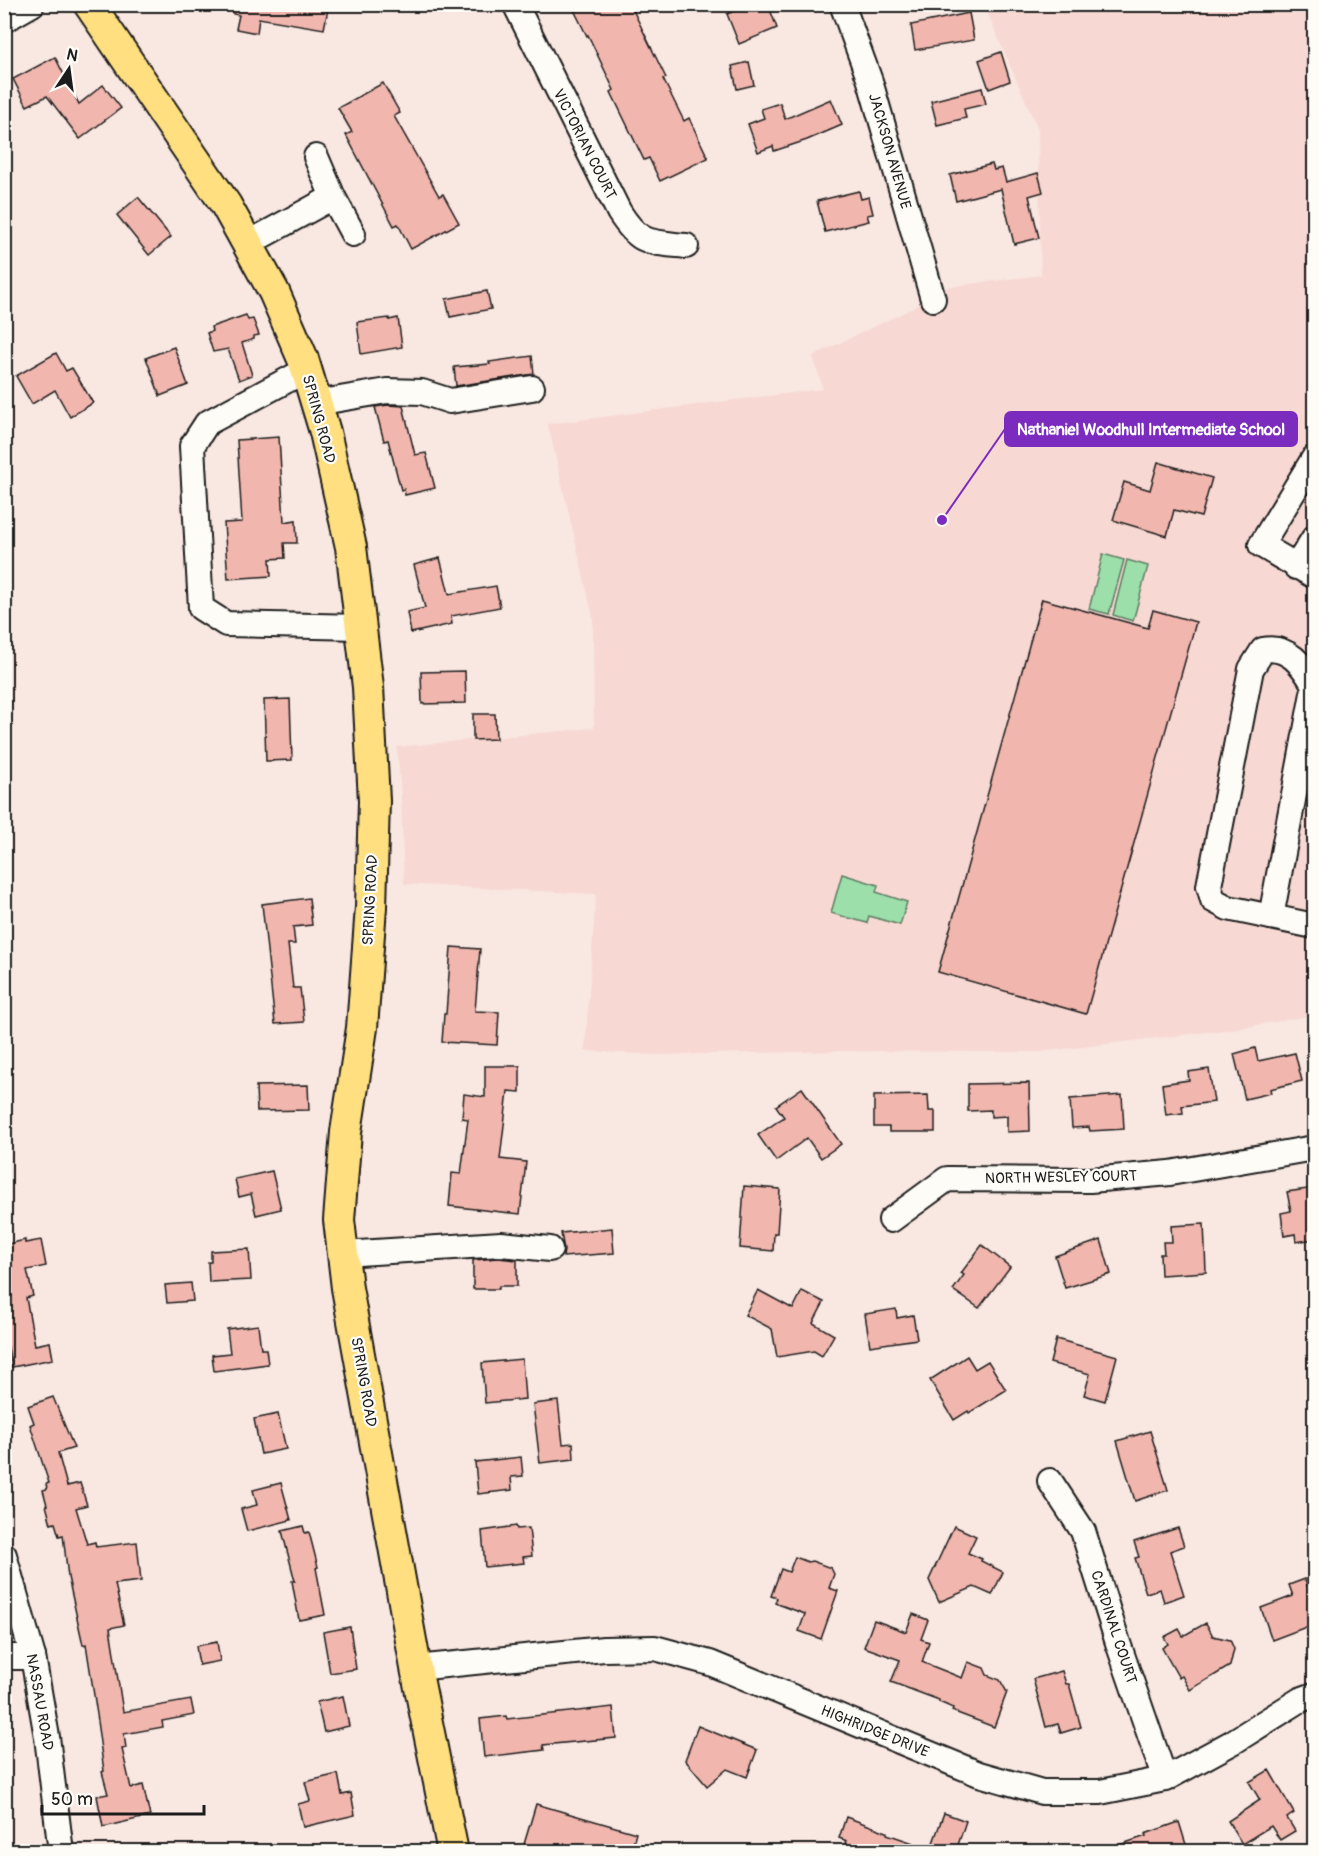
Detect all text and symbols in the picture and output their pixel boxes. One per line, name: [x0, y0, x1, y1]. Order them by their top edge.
north arrow: [39, 39, 99, 99]
text: N: [65, 44, 80, 66]
street label: VICTORIAN COURT: [549, 86, 621, 203]
street label: JACKSON AVENUE: [864, 91, 915, 211]
street label: SPRING ROAD: [298, 373, 339, 465]
callout: Nathaniel Woodhull Intermediate School: [1005, 412, 1297, 446]
text: Nathaniel Woodhull Intermediate School: [1017, 420, 1285, 440]
street label: SPRING ROAD: [359, 854, 382, 946]
street label: NORTH WESLEY COURT: [985, 1167, 1137, 1188]
street label: SPRING ROAD: [346, 1336, 381, 1428]
street label: CARDINAL COURT: [1086, 1568, 1141, 1686]
street label: NASSAU ROAD: [22, 1652, 57, 1752]
street label: HIGHRIDGE DRIVE: [818, 1701, 932, 1762]
scale bar: [42, 1778, 204, 1816]
text: 50 m: [51, 1788, 93, 1811]

